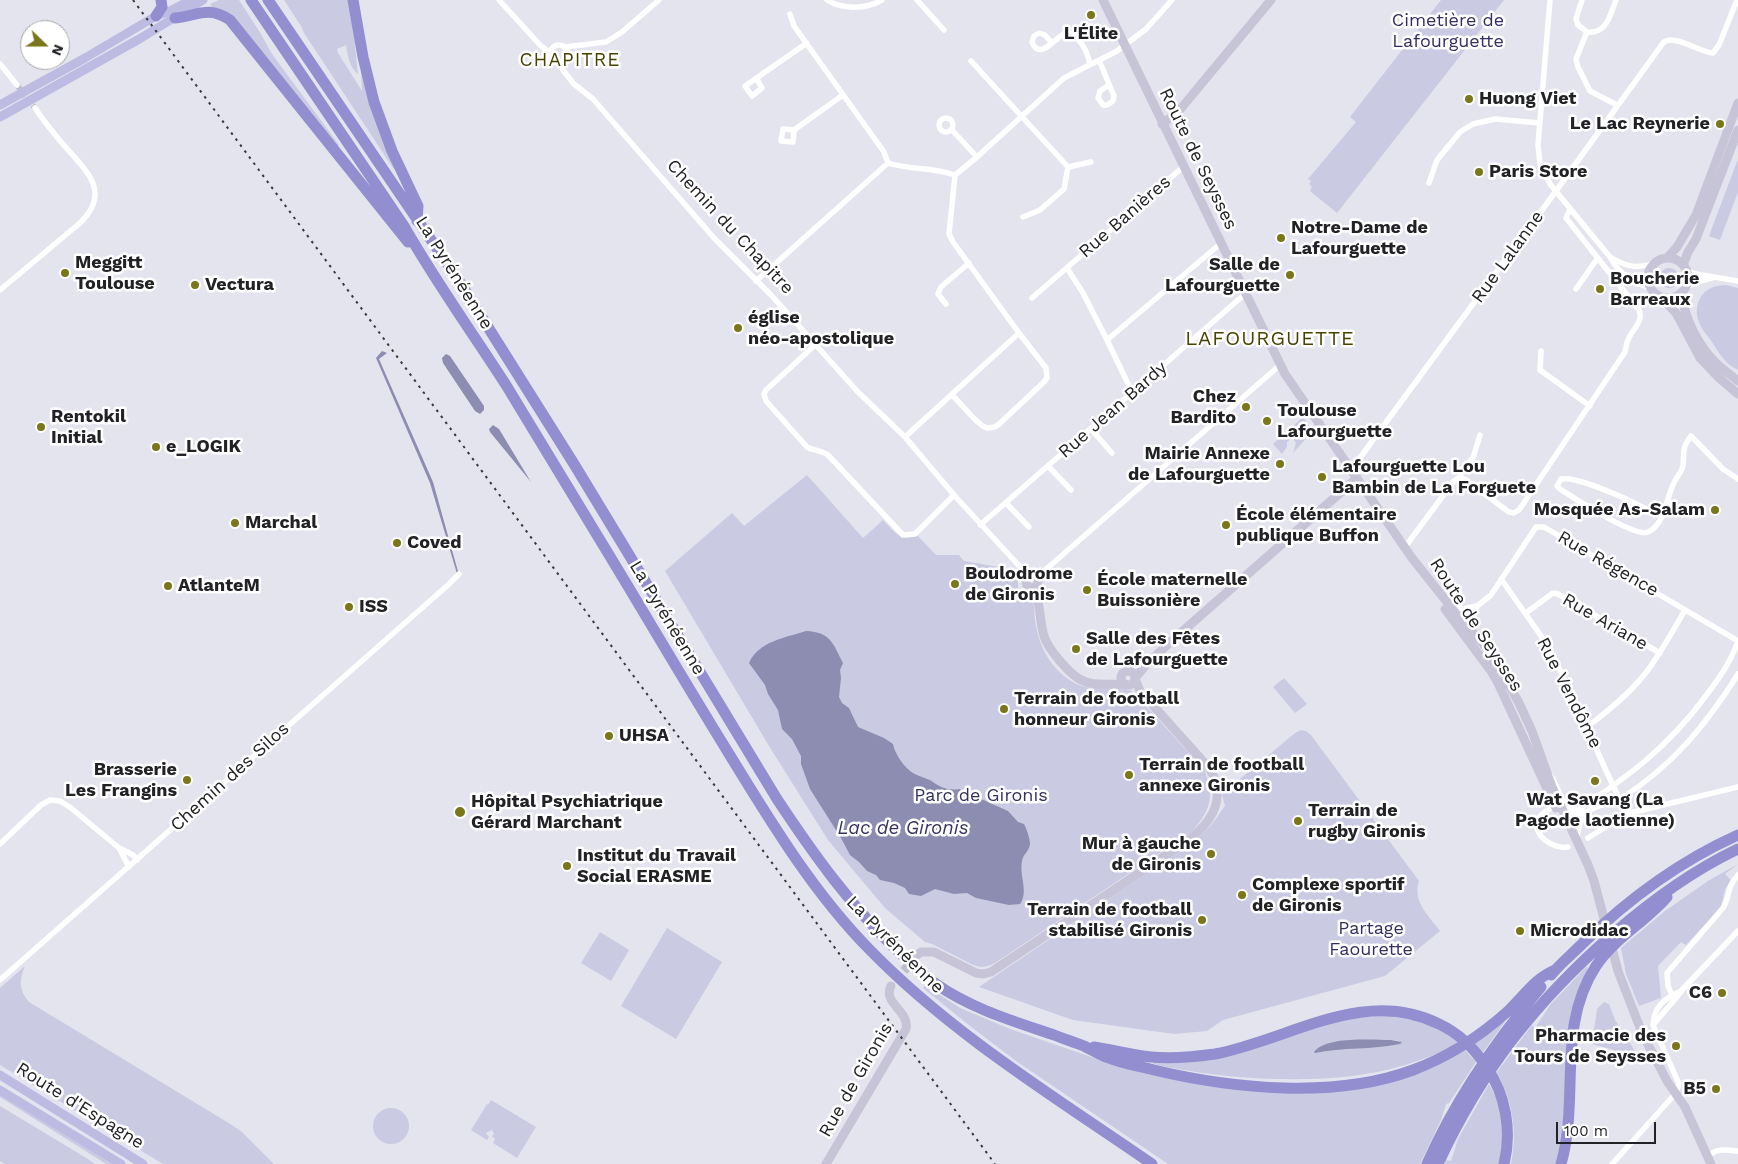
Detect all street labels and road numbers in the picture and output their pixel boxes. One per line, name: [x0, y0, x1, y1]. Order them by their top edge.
street label: Route de Seysses: [1154, 85, 1242, 233]
street label: Chemin du Chapitre: [662, 155, 798, 299]
street label: Rue Banières: [1075, 171, 1175, 263]
street label: Rue Lalanne: [1467, 207, 1549, 307]
street label: La Pyrénéenne: [411, 212, 497, 334]
street label: Rue Jean Bardy: [1054, 357, 1172, 463]
street label: Rue Régence: [1554, 526, 1662, 602]
street label: Route de Seysses: [1425, 554, 1527, 696]
street label: La Pyrénéenne: [624, 557, 710, 679]
street label: Rue Ariane: [1558, 589, 1652, 655]
street label: Rue Vendôme: [1532, 634, 1606, 752]
street label: Chemin des Silos: [166, 718, 294, 836]
street label: La Pyrénéenne: [842, 892, 948, 998]
street label: Rue de Gironis: [815, 1019, 897, 1141]
street label: Route d'Espagne: [12, 1058, 148, 1154]

